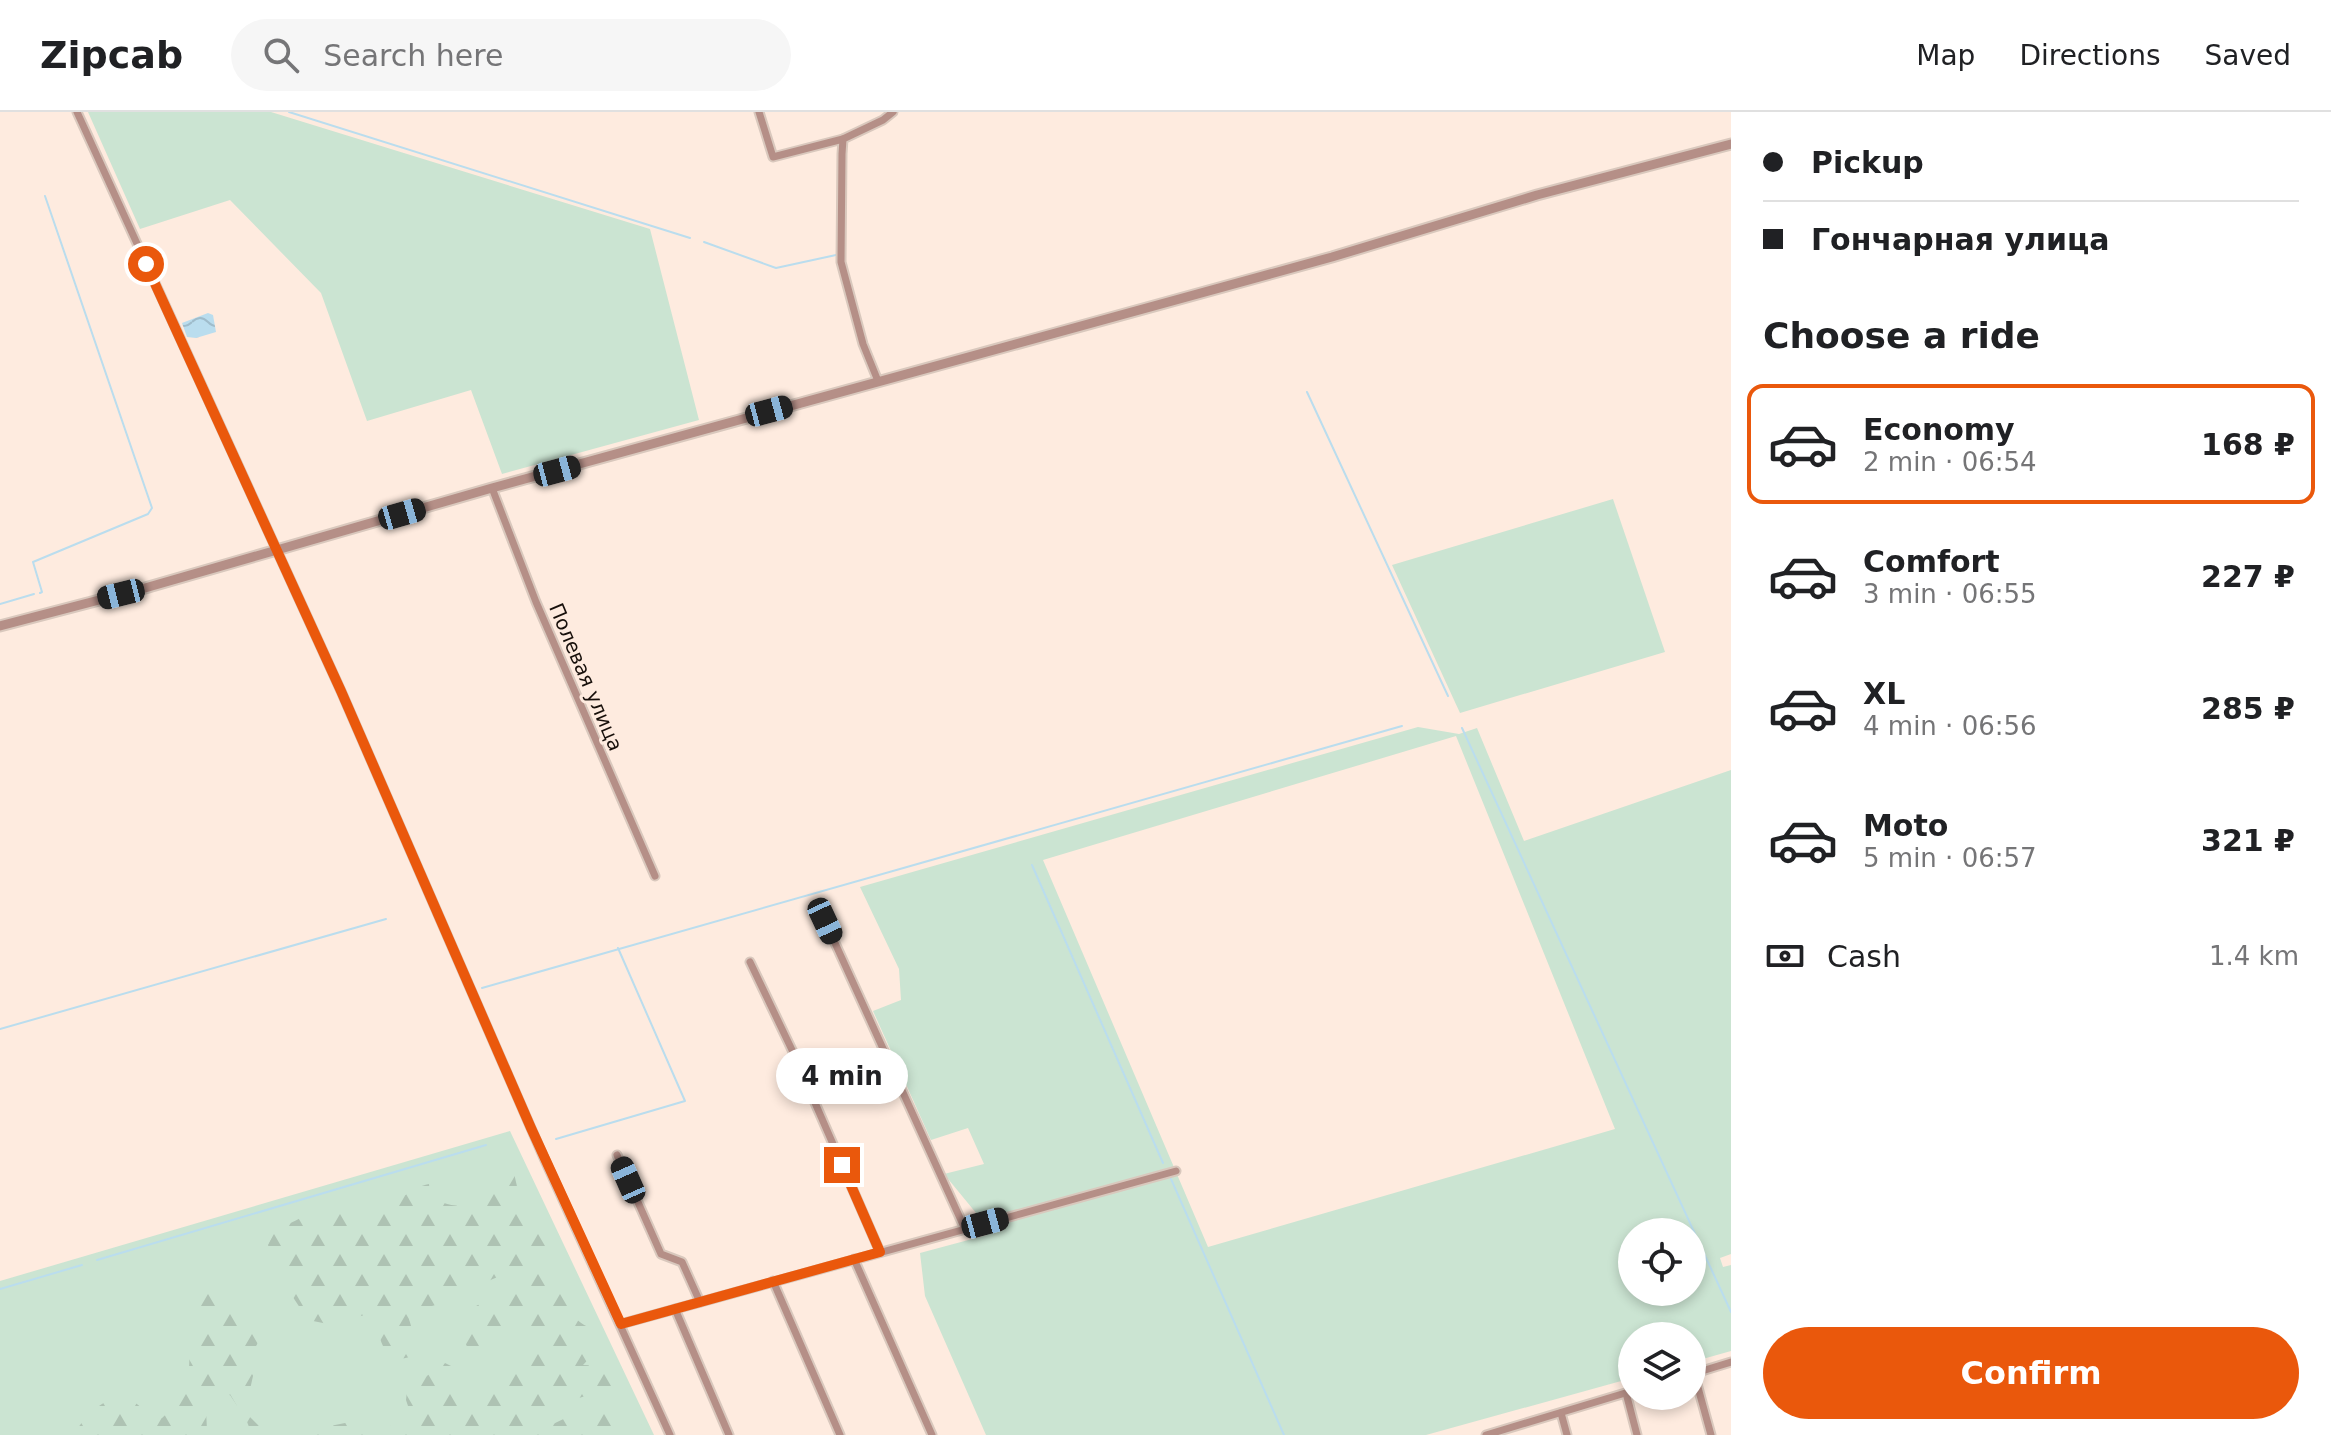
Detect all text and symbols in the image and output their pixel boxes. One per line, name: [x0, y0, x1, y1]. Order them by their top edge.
search box: [231, 19, 791, 91]
text: Zipcab: [40, 33, 183, 77]
icon: search: [259, 33, 303, 77]
text: Search here: [323, 38, 503, 73]
text: Map: [1916, 39, 1975, 72]
text: Directions: [2019, 39, 2160, 72]
text: Saved: [2204, 39, 2291, 72]
text: Pickup: [1811, 145, 1924, 180]
text: Гончарная улица: [1811, 222, 2109, 257]
route start: [128, 246, 164, 282]
text: Choose a ride: [1763, 315, 2040, 356]
car: [743, 393, 795, 429]
icon: car: [1767, 408, 1839, 480]
text: Economy: [1863, 412, 2015, 447]
text: 168 ₽: [2201, 427, 2295, 462]
text: 2 min · 06:54: [1863, 447, 2037, 477]
car: [531, 453, 583, 489]
car: [376, 496, 428, 532]
icon: car: [1767, 540, 1839, 612]
text: Comfort: [1863, 544, 2000, 579]
text: 227 ₽: [2201, 559, 2295, 594]
car: [95, 577, 147, 611]
text: 3 min · 06:55: [1863, 579, 2037, 609]
street label: Полевая улица: [544, 599, 628, 755]
icon: car: [1767, 672, 1839, 744]
text: XL: [1863, 676, 1905, 711]
text: 285 ₽: [2201, 691, 2295, 726]
text: 4 min · 06:56: [1863, 711, 2037, 741]
icon: car: [1767, 804, 1839, 876]
text: Moto: [1863, 808, 1948, 843]
text: 321 ₽: [2201, 823, 2295, 858]
text: 5 min · 06:57: [1863, 843, 2037, 873]
car: [804, 894, 846, 948]
icon: cash: [1763, 934, 1807, 978]
text: Cash: [1827, 939, 1901, 974]
text: 1.4 km: [2209, 941, 2299, 971]
callout: 4 min: [776, 1049, 908, 1105]
text: 4 min: [801, 1061, 883, 1091]
route end: [824, 1147, 860, 1183]
car: [607, 1153, 649, 1207]
car: [959, 1205, 1011, 1241]
map controls: [1618, 1218, 1706, 1410]
button: locate: [1618, 1218, 1706, 1306]
button: layers: [1618, 1322, 1706, 1410]
button: Confirm: [1763, 1327, 2299, 1419]

